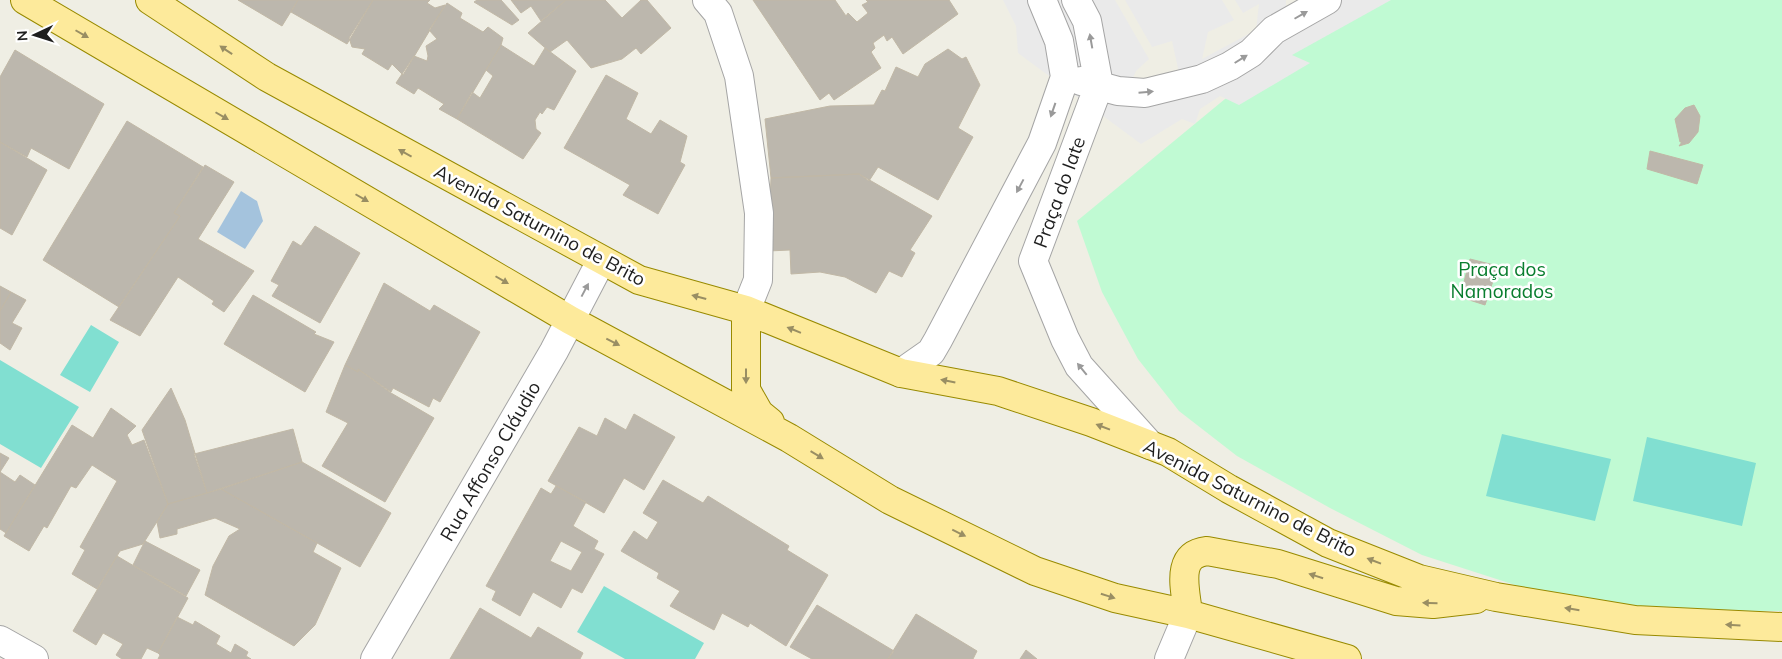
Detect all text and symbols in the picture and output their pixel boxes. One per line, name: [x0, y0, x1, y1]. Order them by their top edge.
north arrow: [10, 10, 60, 60]
one-way arrow: [1293, 11, 1308, 19]
one-way arrow: [76, 29, 89, 38]
text: N: [13, 30, 31, 42]
one-way arrow: [1086, 33, 1094, 49]
one-way arrow: [219, 45, 233, 55]
one-way arrow: [1235, 55, 1248, 64]
one-way arrow: [1139, 87, 1155, 95]
one-way arrow: [1049, 103, 1057, 118]
one-way arrow: [216, 111, 229, 120]
street label: Praça do Iate: [1028, 133, 1090, 251]
one-way arrow: [397, 149, 412, 157]
street label: Avenida Saturnino de Brito: [430, 159, 650, 291]
one-way arrow: [1015, 179, 1024, 193]
one-way arrow: [356, 194, 369, 203]
park label: Praça dos Namorados: [1451, 257, 1554, 303]
one-way arrow: [496, 276, 509, 285]
one-way arrow: [581, 283, 589, 298]
one-way arrow: [691, 293, 706, 301]
one-way arrow: [787, 325, 802, 333]
one-way arrow: [606, 338, 620, 346]
one-way arrow: [1077, 363, 1088, 376]
one-way arrow: [742, 368, 750, 384]
street label: Rua Affonso Cláudio: [434, 377, 546, 545]
one-way arrow: [939, 377, 955, 385]
one-way arrow: [1096, 423, 1111, 430]
street label: Avenida Saturnino de Brito: [1139, 434, 1361, 562]
one-way arrow: [810, 450, 823, 460]
one-way arrow: [952, 530, 966, 538]
one-way arrow: [1366, 557, 1381, 565]
one-way arrow: [1308, 572, 1323, 580]
one-way arrow: [1101, 592, 1116, 600]
one-way arrow: [1422, 599, 1438, 607]
one-way arrow: [1563, 605, 1579, 613]
one-way arrow: [1725, 620, 1741, 628]

